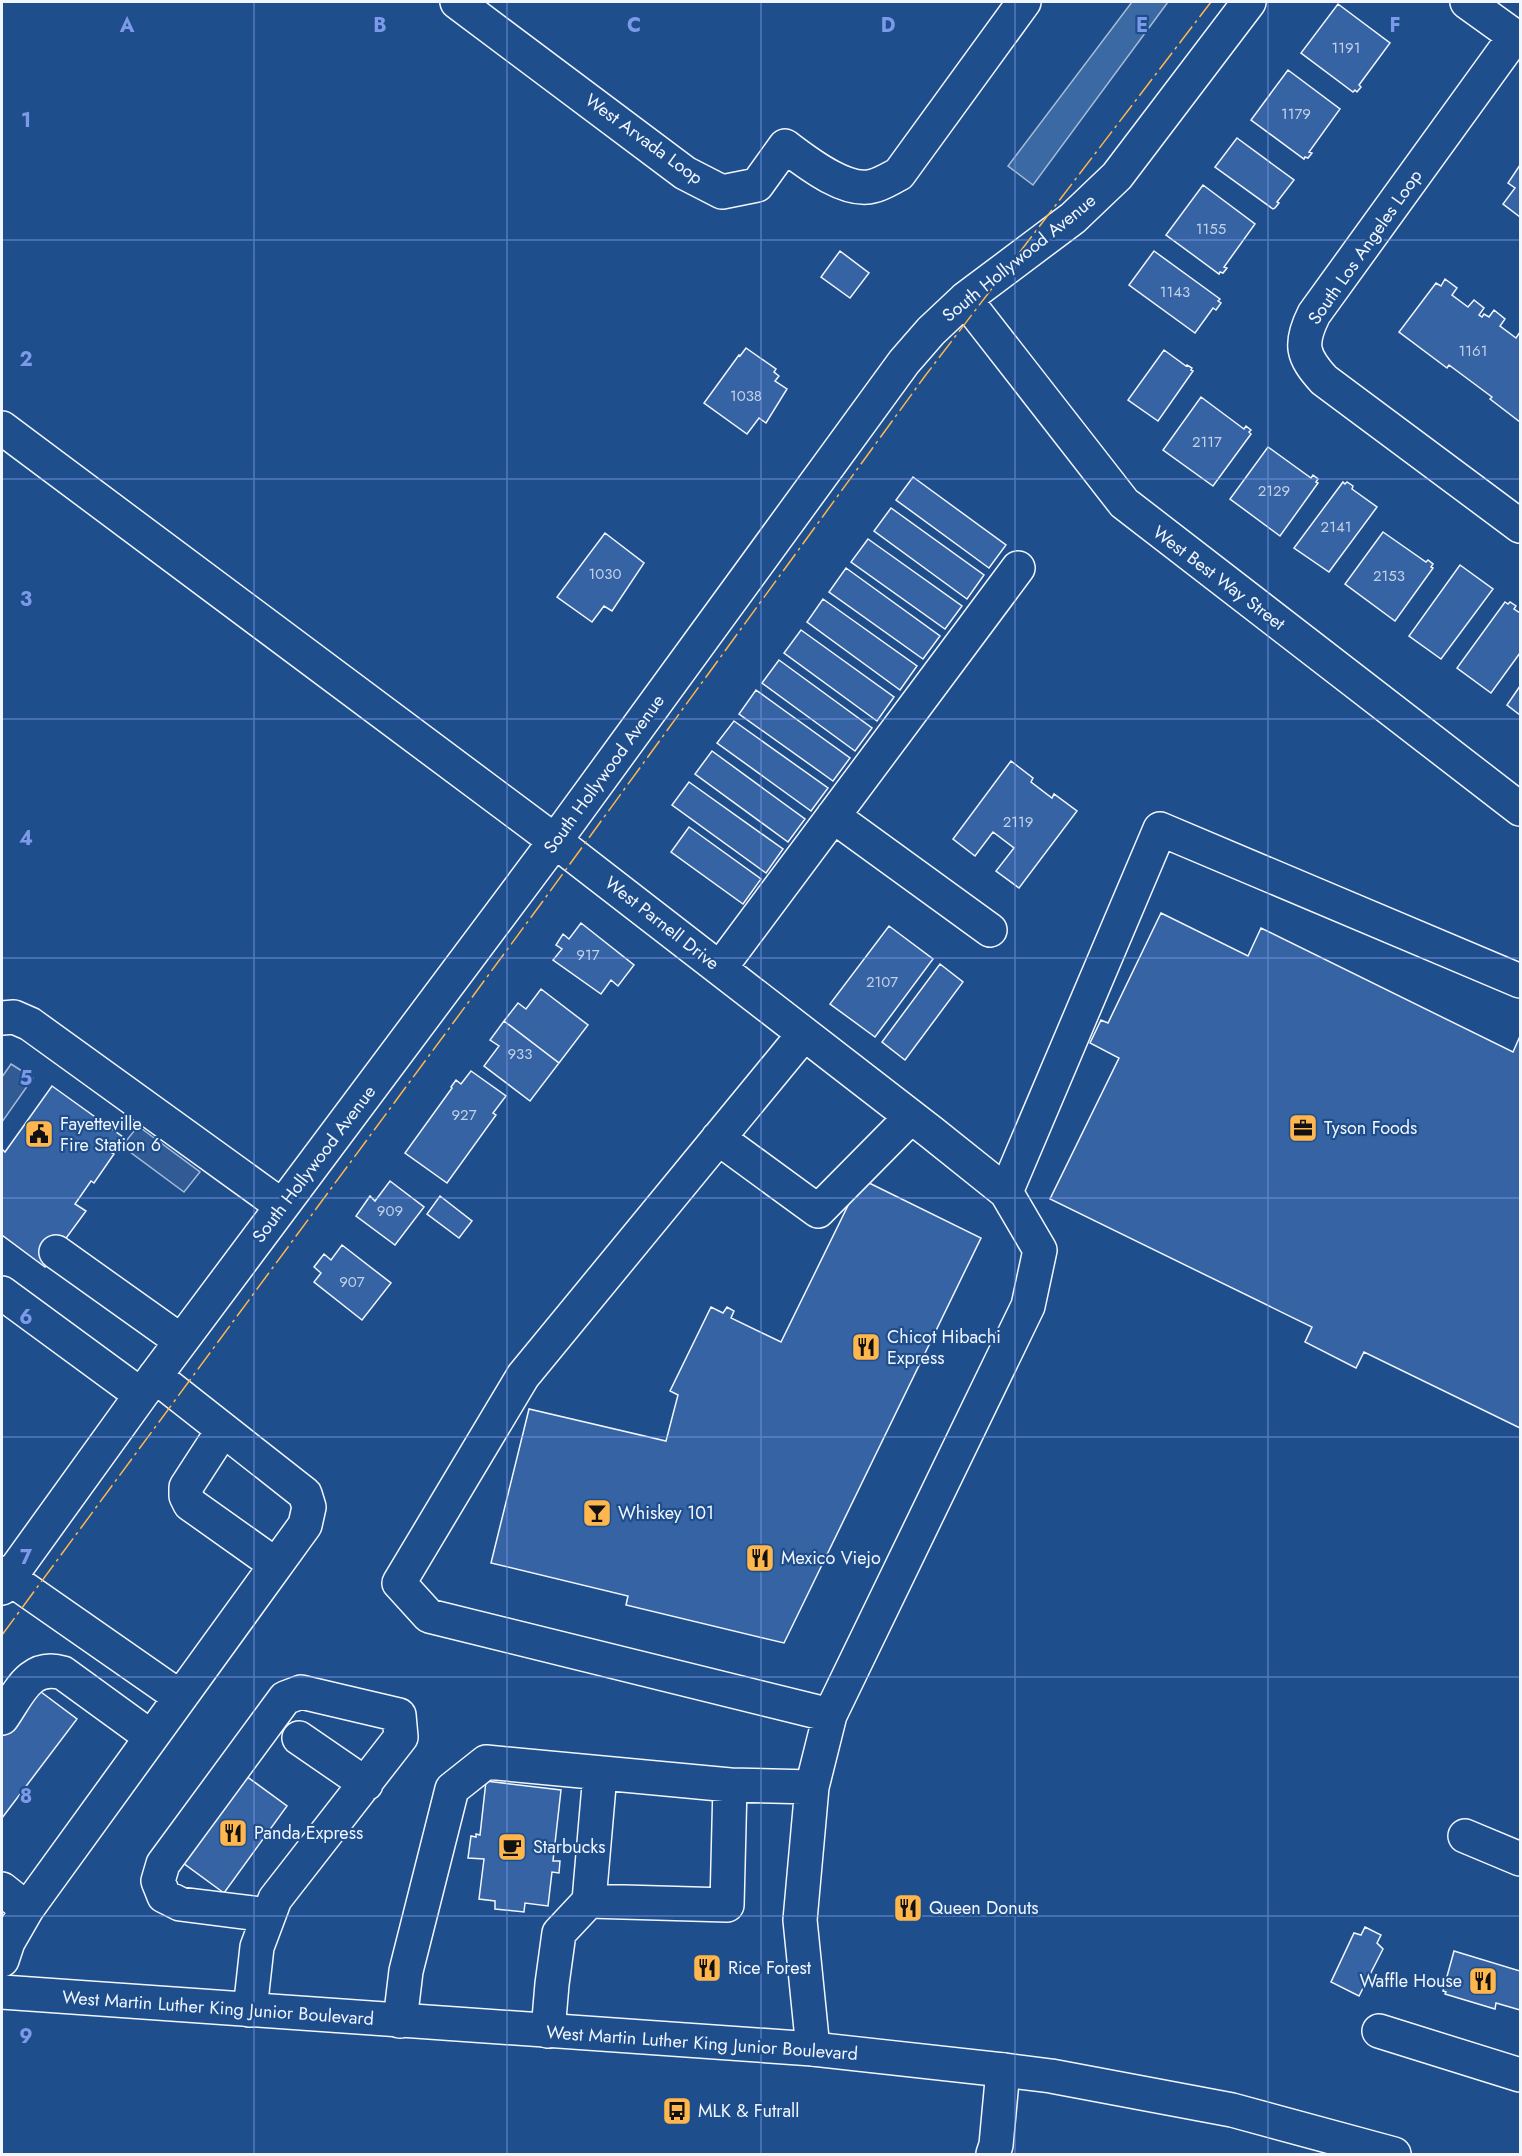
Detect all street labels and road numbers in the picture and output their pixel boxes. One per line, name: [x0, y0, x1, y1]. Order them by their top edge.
street label: West Arvada Loop: [580, 87, 708, 191]
street label: South Los Angeles Loop: [1302, 164, 1428, 330]
street label: South Hollywood Avenue: [937, 188, 1101, 328]
street label: West Best Way Street: [1147, 520, 1291, 637]
street label: South Hollywood Avenue: [537, 689, 671, 859]
street label: West Parnell Drive: [599, 870, 725, 976]
street label: South Hollywood Avenue: [246, 1080, 382, 1248]
street label: West Martin Luther King Junior Boulevard: [61, 1984, 375, 2032]
street label: West Martin Luther King Junior Boulevard: [545, 2019, 859, 2067]

